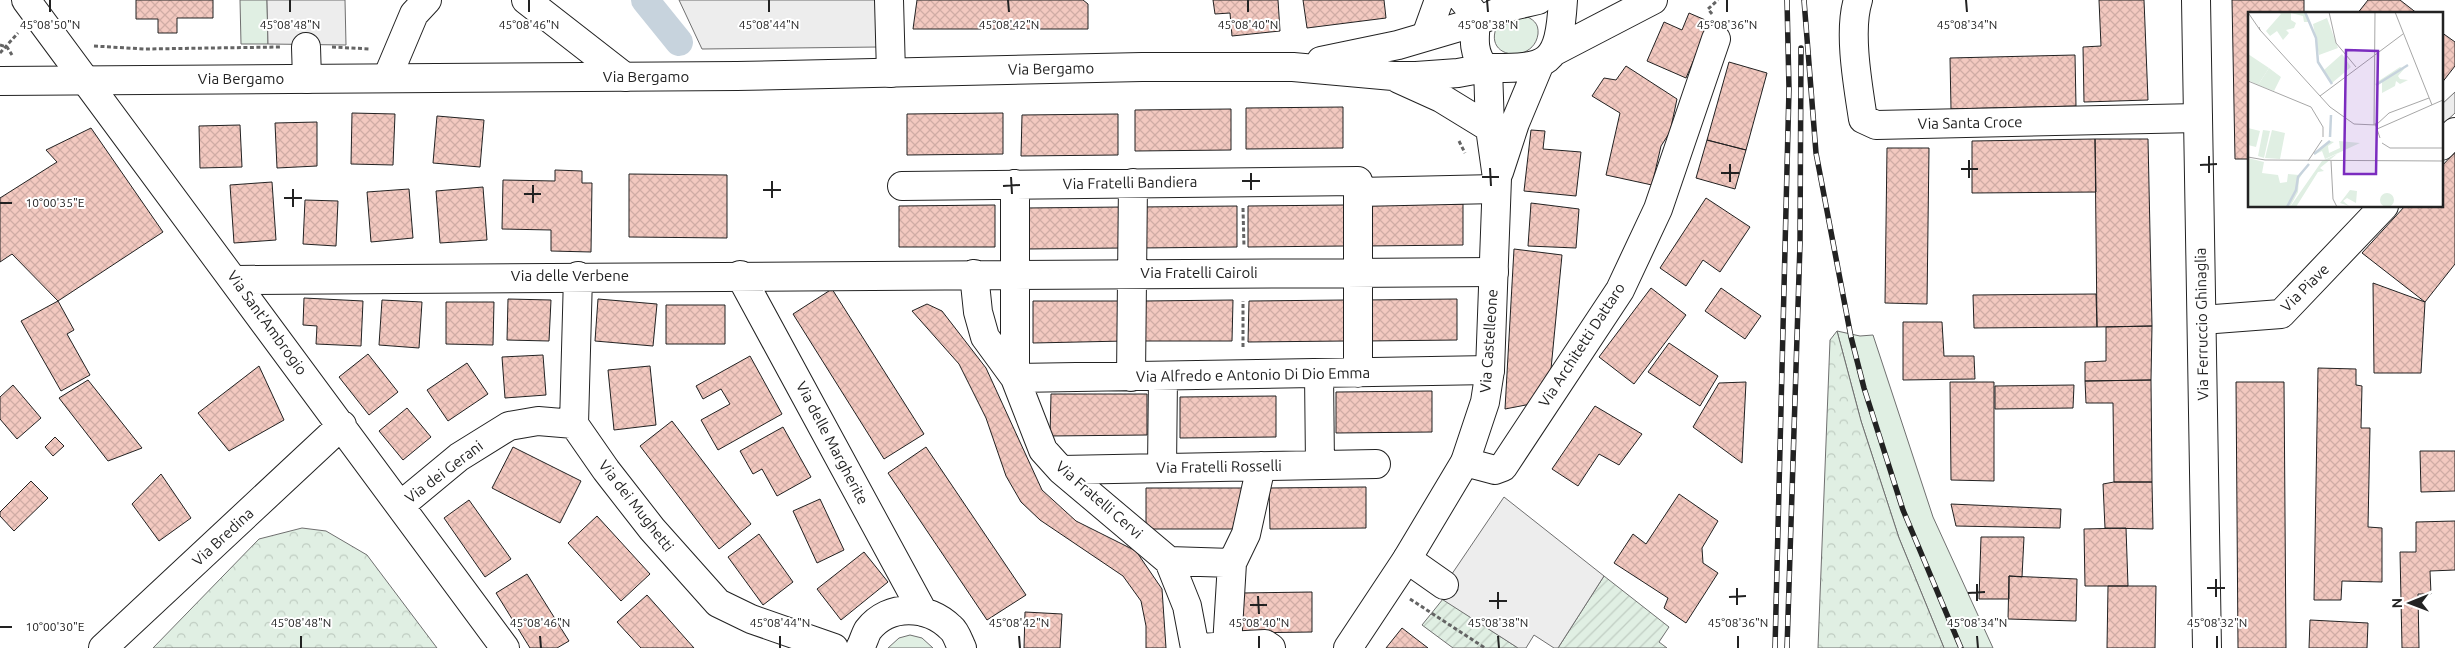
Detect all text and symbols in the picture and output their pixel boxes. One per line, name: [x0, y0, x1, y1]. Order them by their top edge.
inset map: [2248, 12, 2442, 208]
text: 45°08'50"N: [20, 18, 80, 31]
text: 45°08'48"N: [260, 18, 320, 31]
text: 45°08'46"N: [499, 18, 559, 31]
text: 45°08'44"N: [739, 18, 799, 31]
text: 45°08'42"N: [979, 18, 1039, 31]
text: 45°08'40"N: [1218, 18, 1278, 31]
text: 45°08'38"N: [1458, 18, 1518, 31]
text: 45°08'36"N: [1697, 18, 1757, 31]
text: 45°08'34"N: [1937, 18, 1997, 31]
street label: Via Bergamo: [1008, 59, 1094, 78]
street label: Via Bergamo: [603, 68, 689, 85]
street label: Via Bergamo: [198, 70, 284, 87]
street label: Via Santa Croce: [1917, 113, 2023, 132]
street label: Via Fratelli Bandiera: [1062, 173, 1198, 192]
text: 10°00'35"E: [26, 196, 85, 209]
street label: Via Ferruccio Ghinaglia: [2192, 247, 2211, 401]
street label: Via Piave: [2277, 260, 2332, 315]
street label: Via Fratelli Cairoli: [1140, 264, 1258, 281]
street label: Via Sant'Ambrogio: [224, 267, 311, 378]
street label: Via delle Verbene: [511, 267, 629, 284]
street label: Via Architetti Dattaro: [1535, 279, 1628, 410]
street label: Via Castelleone: [1476, 288, 1501, 394]
street label: Via Alfredo e Antonio Di Dio Emma: [1136, 364, 1370, 385]
street label: Via delle Margherite: [793, 378, 872, 507]
street label: Via dei Gerani: [402, 437, 486, 506]
street label: Via dei Mughetti: [595, 457, 677, 555]
street label: Via Fratelli Cervi: [1052, 457, 1146, 542]
street label: Via Fratelli Rosselli: [1156, 457, 1282, 476]
street label: Via Bredina: [189, 504, 257, 569]
north arrow: [2385, 578, 2435, 628]
text: N: [2389, 598, 2405, 609]
text: 45°08'48"N: [271, 616, 331, 629]
text: 45°08'46"N: [510, 616, 570, 629]
text: 45°08'44"N: [750, 616, 810, 629]
text: 45°08'42"N: [989, 616, 1049, 629]
text: 45°08'40"N: [1229, 616, 1289, 629]
text: 45°08'38"N: [1468, 616, 1528, 629]
text: 45°08'36"N: [1708, 616, 1768, 629]
text: 45°08'34"N: [1947, 616, 2007, 629]
text: 45°08'32"N: [2187, 616, 2247, 629]
text: 10°00'30"E: [26, 620, 85, 633]

